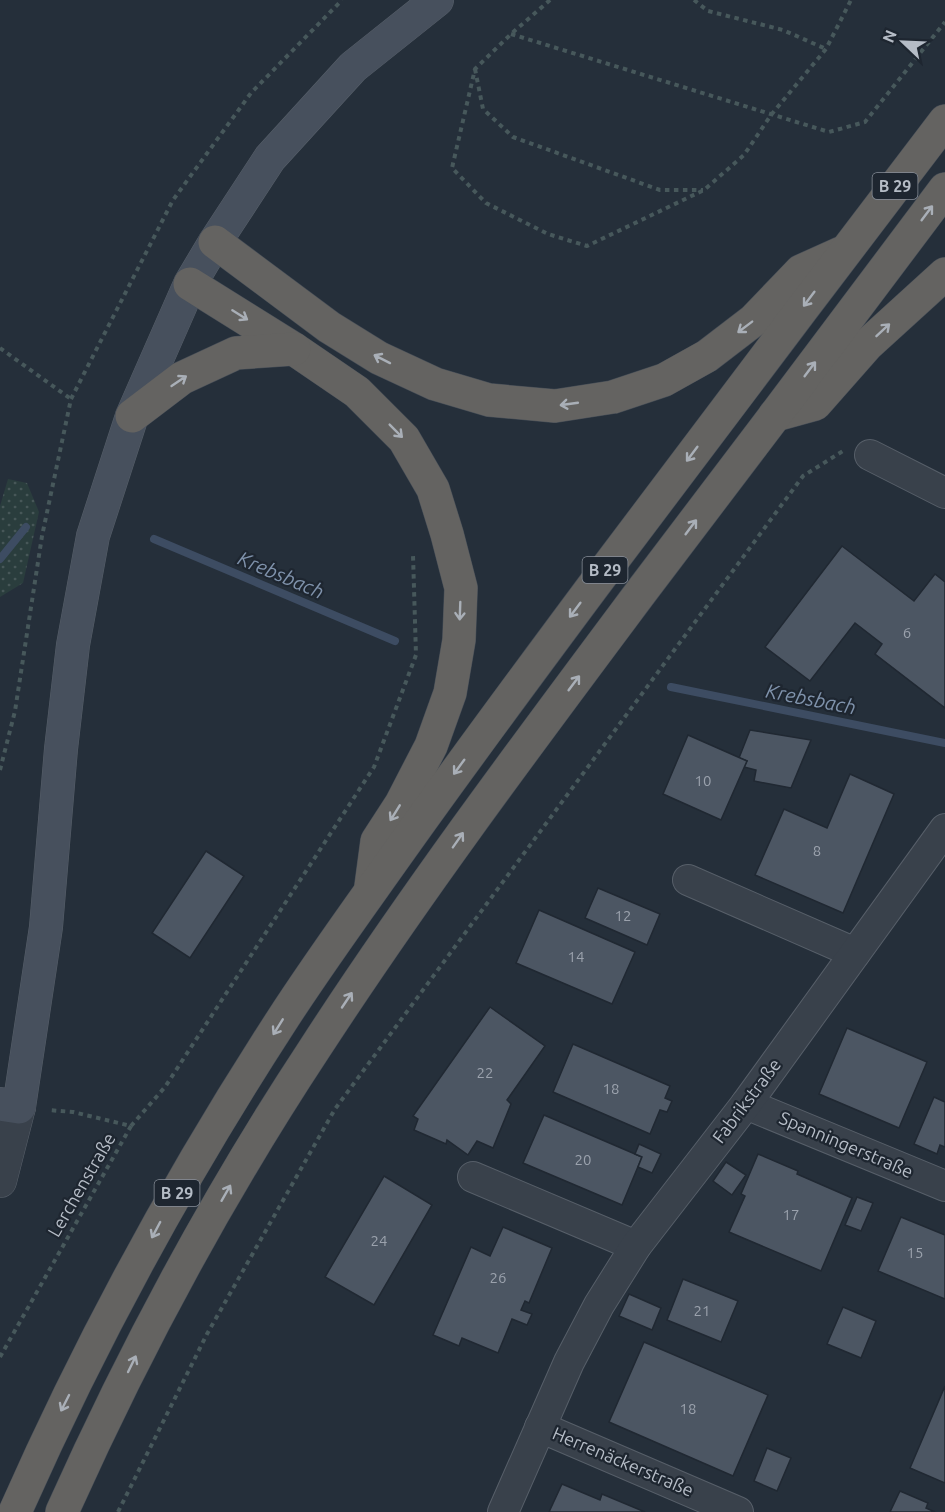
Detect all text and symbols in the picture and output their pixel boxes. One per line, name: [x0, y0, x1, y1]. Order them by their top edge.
north arrow: [873, 12, 933, 72]
text: N: [879, 27, 900, 45]
road number: B 29: [872, 173, 918, 199]
one-way arrow: [920, 205, 933, 221]
one-way arrow: [803, 290, 816, 306]
one-way arrow: [231, 310, 248, 322]
one-way arrow: [737, 321, 753, 333]
one-way arrow: [875, 322, 890, 337]
one-way arrow: [374, 353, 392, 364]
one-way arrow: [804, 361, 816, 377]
one-way arrow: [170, 375, 187, 387]
one-way arrow: [560, 398, 579, 409]
one-way arrow: [388, 423, 403, 438]
one-way arrow: [686, 446, 698, 462]
one-way arrow: [684, 519, 697, 535]
water label: Krebsbach: [235, 546, 328, 603]
road number: B 29: [582, 557, 628, 583]
one-way arrow: [455, 600, 466, 620]
one-way arrow: [569, 602, 581, 618]
house number: 6: [903, 624, 911, 641]
one-way arrow: [567, 675, 580, 691]
water label: Krebsbach: [764, 678, 858, 719]
one-way arrow: [453, 759, 466, 775]
house number: 10: [695, 772, 711, 789]
one-way arrow: [388, 805, 401, 822]
one-way arrow: [452, 832, 464, 848]
house number: 8: [813, 842, 821, 859]
house number: 12: [615, 907, 631, 924]
house number: 14: [568, 948, 584, 965]
one-way arrow: [341, 992, 353, 1009]
one-way arrow: [272, 1018, 284, 1035]
street label: Fabrikstraße: [708, 1054, 784, 1147]
house number: 22: [477, 1064, 493, 1081]
house number: 18: [603, 1080, 619, 1097]
street label: Spanningerstraße: [777, 1107, 916, 1181]
street label: Lerchenstraße: [43, 1129, 119, 1240]
house number: 20: [575, 1151, 591, 1168]
road number: B 29: [154, 1180, 200, 1206]
one-way arrow: [220, 1185, 232, 1202]
house number: 17: [783, 1206, 799, 1223]
one-way arrow: [150, 1221, 162, 1238]
house number: 24: [371, 1232, 387, 1249]
house number: 15: [907, 1244, 923, 1261]
house number: 26: [490, 1269, 506, 1286]
house number: 21: [694, 1302, 710, 1319]
one-way arrow: [127, 1356, 139, 1374]
one-way arrow: [59, 1393, 71, 1411]
house number: 18: [680, 1400, 696, 1417]
street label: Herrenäckerstraße: [550, 1422, 697, 1500]

